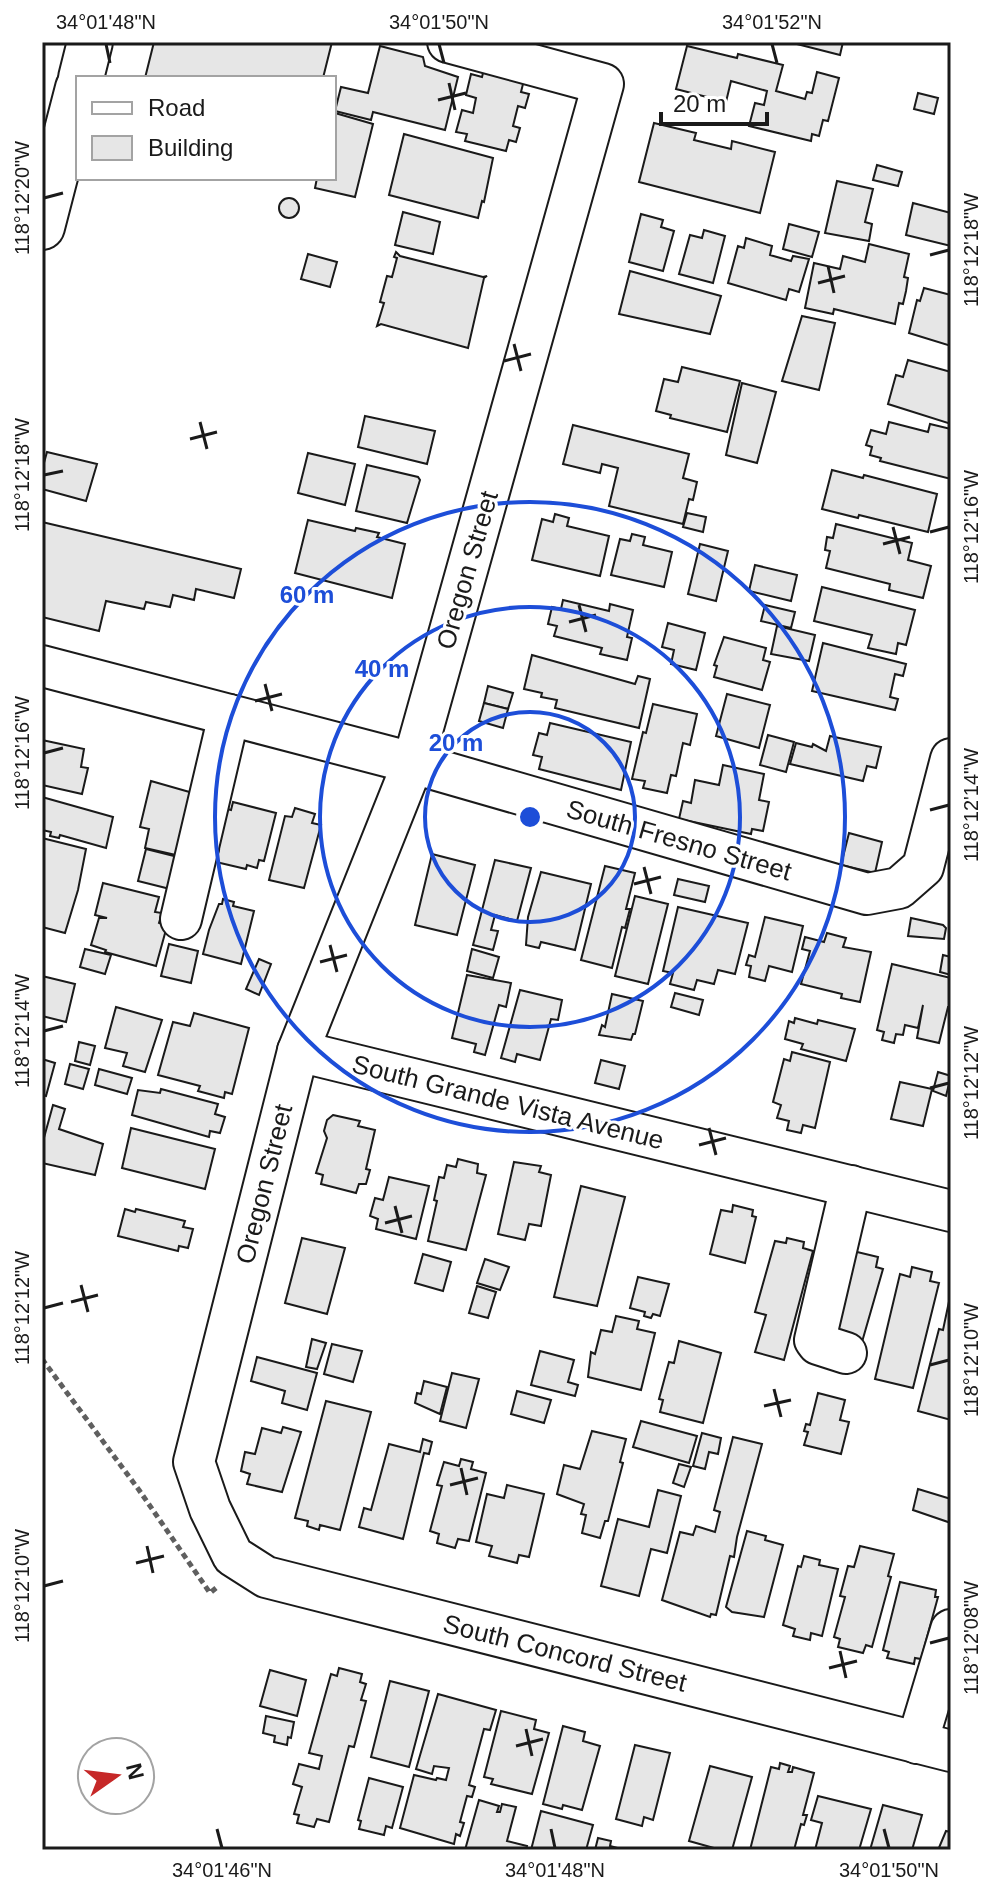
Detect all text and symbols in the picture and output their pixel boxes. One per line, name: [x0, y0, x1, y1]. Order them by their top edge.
text: 34°01'48"N: [56, 11, 156, 33]
text: 34°01'50"N: [389, 11, 489, 33]
text: 34°01'52"N: [722, 11, 822, 33]
legend: [76, 76, 336, 180]
scale bar: [661, 76, 767, 126]
text: 20 m: [673, 90, 726, 117]
text: Road: [148, 94, 205, 121]
text: Building: [148, 134, 233, 161]
text: 118°12'20"W: [11, 141, 33, 255]
text: 118°12'18"W: [960, 193, 982, 307]
text: 118°12'18"W: [11, 418, 33, 532]
text: 118°12'16"W: [960, 470, 982, 584]
street label: Oregon Street: [430, 487, 504, 653]
text: 60 m: [280, 581, 334, 608]
text: 40 m: [355, 655, 409, 682]
text: 118°12'16"W: [11, 696, 33, 810]
text: 20 m: [429, 729, 483, 756]
text: 118°12'14"W: [960, 748, 982, 862]
street label: South Fresno Street: [563, 794, 796, 887]
centre of rings: [516, 803, 544, 831]
text: 118°12'14"W: [11, 974, 33, 1088]
text: 118°12'12"W: [960, 1026, 982, 1140]
street label: South Grande Vista Avenue: [349, 1049, 667, 1155]
street label: Oregon Street: [230, 1100, 298, 1267]
text: 118°12'12"W: [11, 1251, 33, 1365]
text: 118°12'10"W: [960, 1303, 982, 1417]
text: 118°12'10"W: [11, 1529, 33, 1643]
text: 118°12'08"W: [960, 1581, 982, 1695]
street label: South Concord Street: [440, 1608, 691, 1698]
north arrow: [76, 1736, 156, 1816]
text: N: [121, 1761, 149, 1782]
text: 34°01'46"N: [172, 1859, 272, 1881]
text: 34°01'48"N: [505, 1859, 605, 1881]
text: 34°01'50"N: [839, 1859, 939, 1881]

